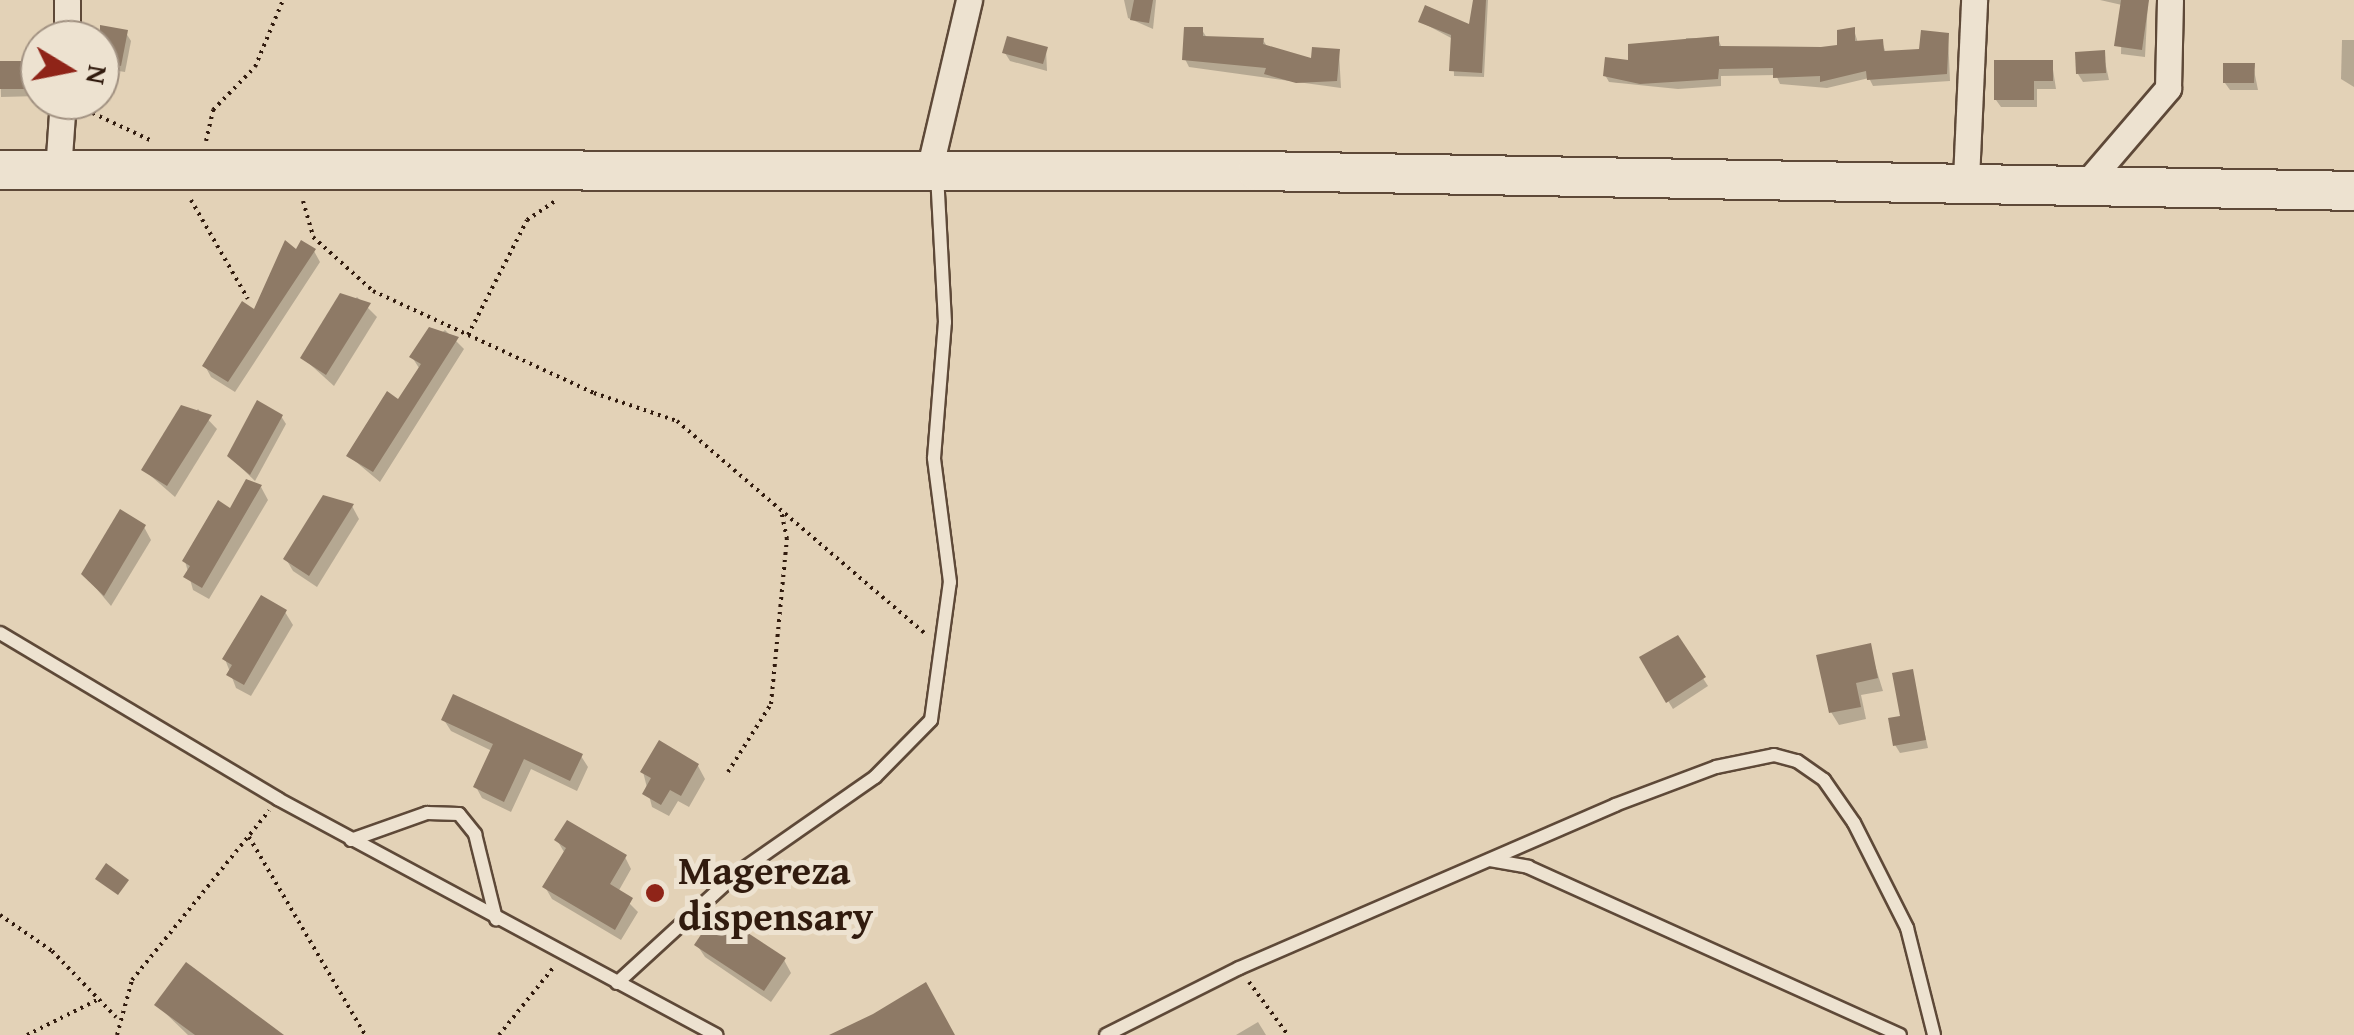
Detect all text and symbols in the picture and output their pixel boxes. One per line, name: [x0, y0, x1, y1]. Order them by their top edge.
north arrow: [20, 20, 120, 120]
text: N: [76, 62, 120, 88]
place label: Magereza dispensary: [678, 846, 873, 940]
marker: Magereza dispensary: [642, 880, 668, 906]

